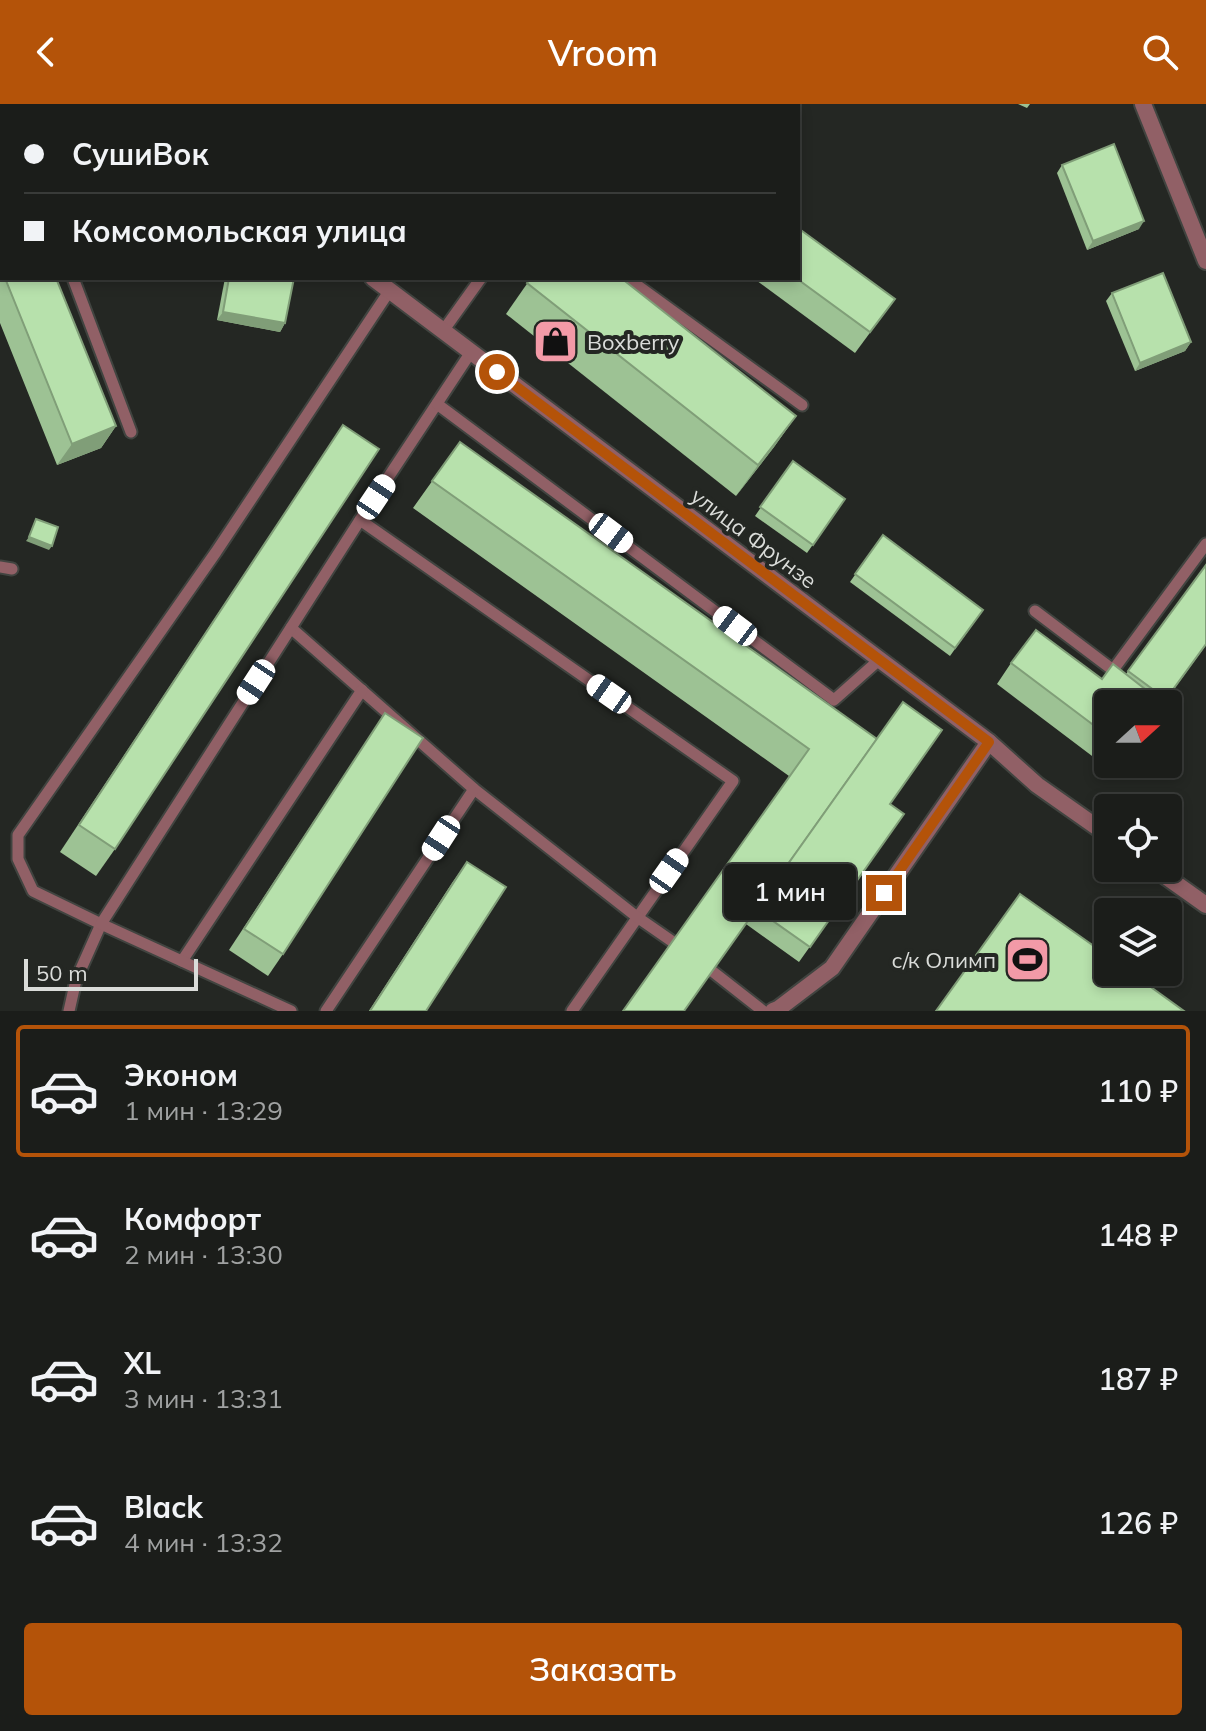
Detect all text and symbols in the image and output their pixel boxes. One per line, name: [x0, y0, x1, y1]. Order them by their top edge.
icon: back: [24, 30, 68, 74]
text: Vroom: [548, 30, 658, 75]
icon: search: [1138, 30, 1182, 74]
text: СушиВок: [72, 135, 209, 173]
text: Комсомольская улица: [72, 212, 407, 250]
shop icon: Boxberry: [532, 318, 580, 366]
place label: Boxberry: [587, 328, 680, 356]
route start: [479, 354, 515, 390]
car: [353, 470, 399, 524]
street label: улица Фрунзе: [685, 481, 823, 595]
car: [585, 509, 637, 557]
car: [709, 602, 761, 650]
car: [233, 655, 279, 709]
car: [582, 670, 636, 718]
north arrow: [1094, 690, 1182, 778]
map controls: [1094, 690, 1182, 986]
button: locate: [1094, 794, 1182, 882]
car: [418, 811, 464, 865]
car: [645, 844, 693, 898]
callout: 1 мин: [724, 865, 856, 921]
text: 1 мин: [754, 875, 826, 908]
route end: [866, 875, 902, 911]
button: layers: [1094, 898, 1182, 986]
sports icon: с/к Олимп: [1003, 936, 1051, 984]
place label: с/к Олимп: [892, 946, 996, 974]
scale bar: [24, 955, 198, 991]
text: 50 m: [36, 959, 87, 987]
icon: car: [28, 1055, 100, 1127]
text: Эконом: [124, 1056, 238, 1094]
text: 110 ₽: [1098, 1072, 1178, 1110]
text: 1 мин · 13:29: [124, 1094, 283, 1127]
icon: car: [28, 1199, 100, 1271]
text: Комфорт: [124, 1200, 261, 1238]
text: 148 ₽: [1098, 1216, 1178, 1254]
text: 2 мин · 13:30: [124, 1238, 283, 1271]
icon: car: [28, 1343, 100, 1415]
text: XL: [124, 1344, 161, 1382]
text: 187 ₽: [1098, 1360, 1178, 1398]
text: 3 мин · 13:31: [124, 1382, 283, 1415]
icon: car: [28, 1487, 100, 1559]
text: Black: [124, 1488, 203, 1526]
text: 126 ₽: [1098, 1504, 1178, 1542]
text: 4 мин · 13:32: [124, 1526, 283, 1559]
button: Заказать: [24, 1623, 1182, 1715]

